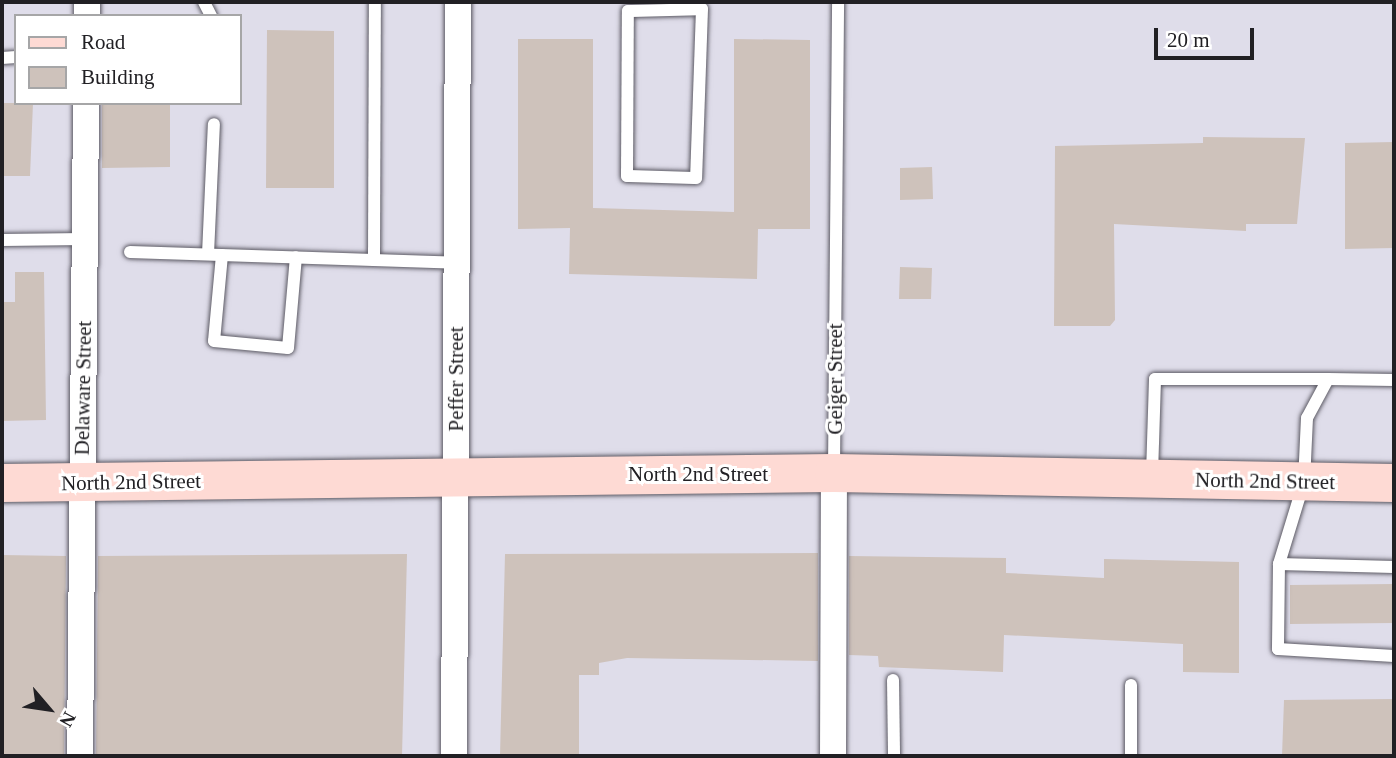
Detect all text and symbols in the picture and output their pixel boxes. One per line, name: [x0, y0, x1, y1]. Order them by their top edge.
legend: [14, 14, 242, 105]
scale bar: [1158, 14, 1258, 58]
text: 20 m: [1167, 28, 1210, 52]
text: Road: [81, 30, 125, 54]
text: Building: [81, 65, 155, 89]
street label: Delaware Street: [69, 320, 97, 456]
street label: Geiger Street: [822, 323, 848, 435]
street label: Peffer Street: [443, 326, 469, 432]
street label: North 2nd Street: [628, 461, 768, 487]
street label: North 2nd Street: [1195, 467, 1335, 495]
street label: North 2nd Street: [61, 468, 201, 496]
north arrow: [14, 674, 84, 744]
text: N: [55, 708, 80, 731]

